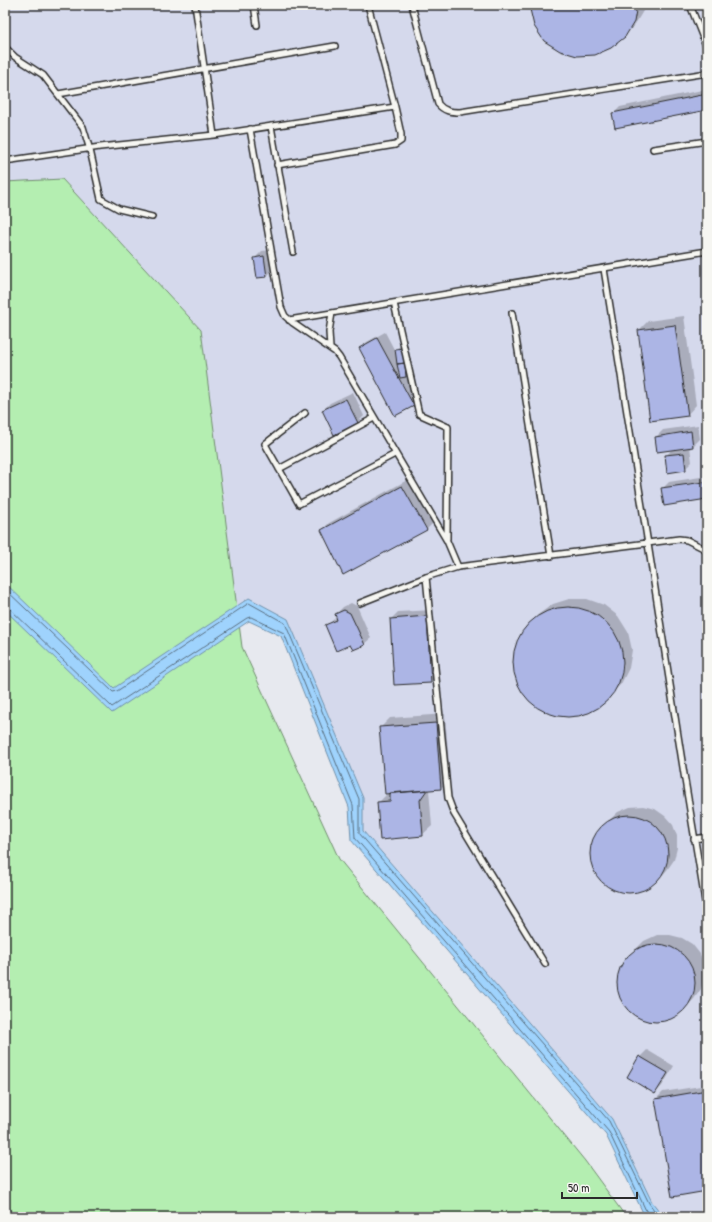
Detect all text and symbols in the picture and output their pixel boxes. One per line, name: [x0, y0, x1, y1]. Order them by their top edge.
scale bar: [562, 1174, 637, 1200]
text: 50 m: [568, 1179, 589, 1196]

